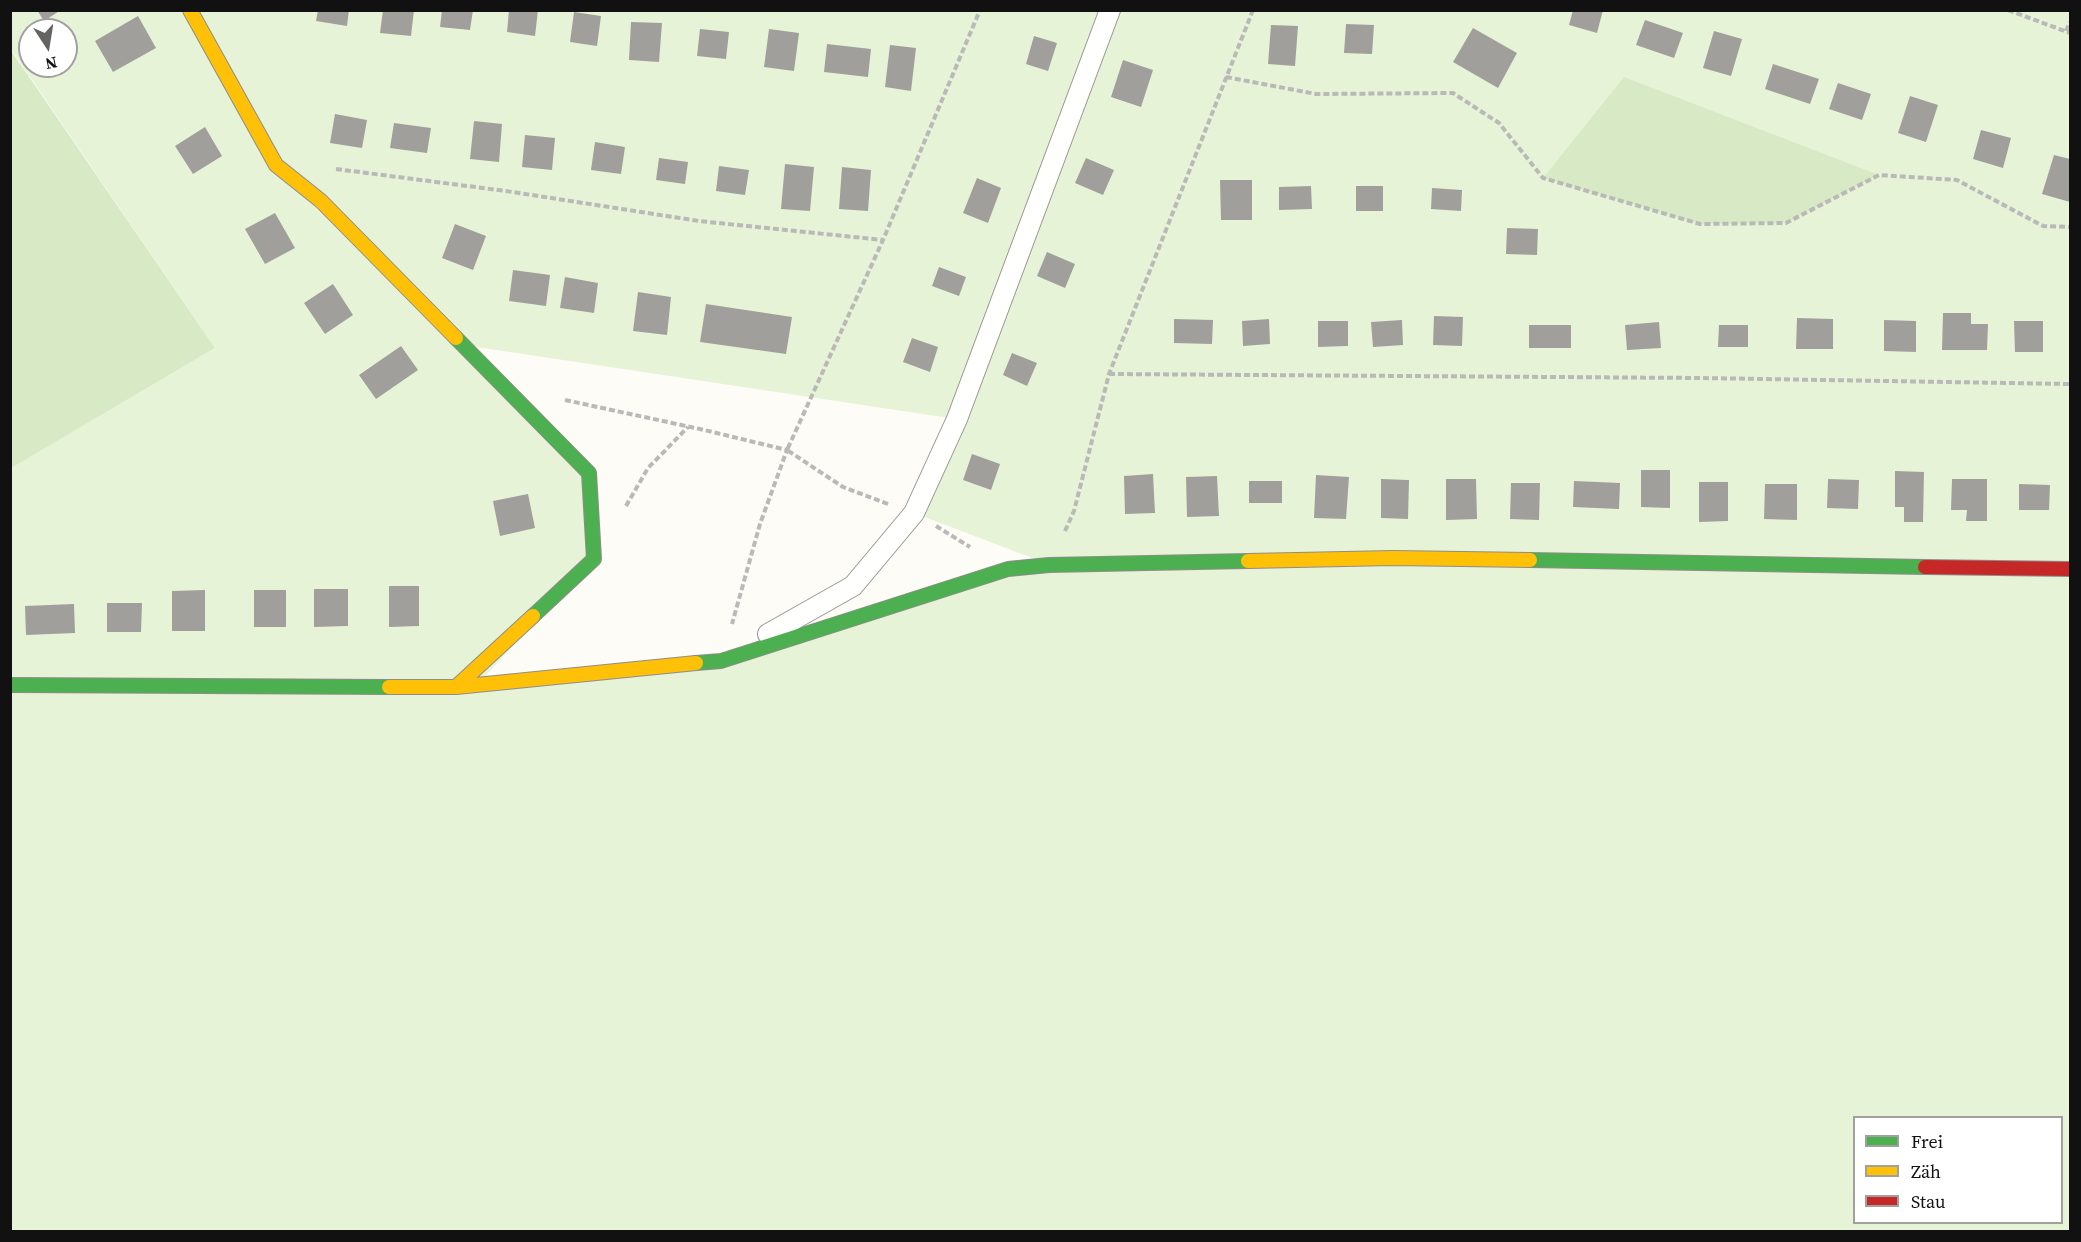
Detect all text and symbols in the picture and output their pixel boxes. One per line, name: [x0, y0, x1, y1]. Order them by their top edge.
north arrow: [18, 18, 78, 78]
text: N: [43, 52, 59, 76]
legend: [1853, 1116, 2063, 1224]
text: Frei: [1911, 1129, 1943, 1154]
text: Zäh: [1911, 1159, 1941, 1184]
text: Stau: [1911, 1189, 1946, 1214]

